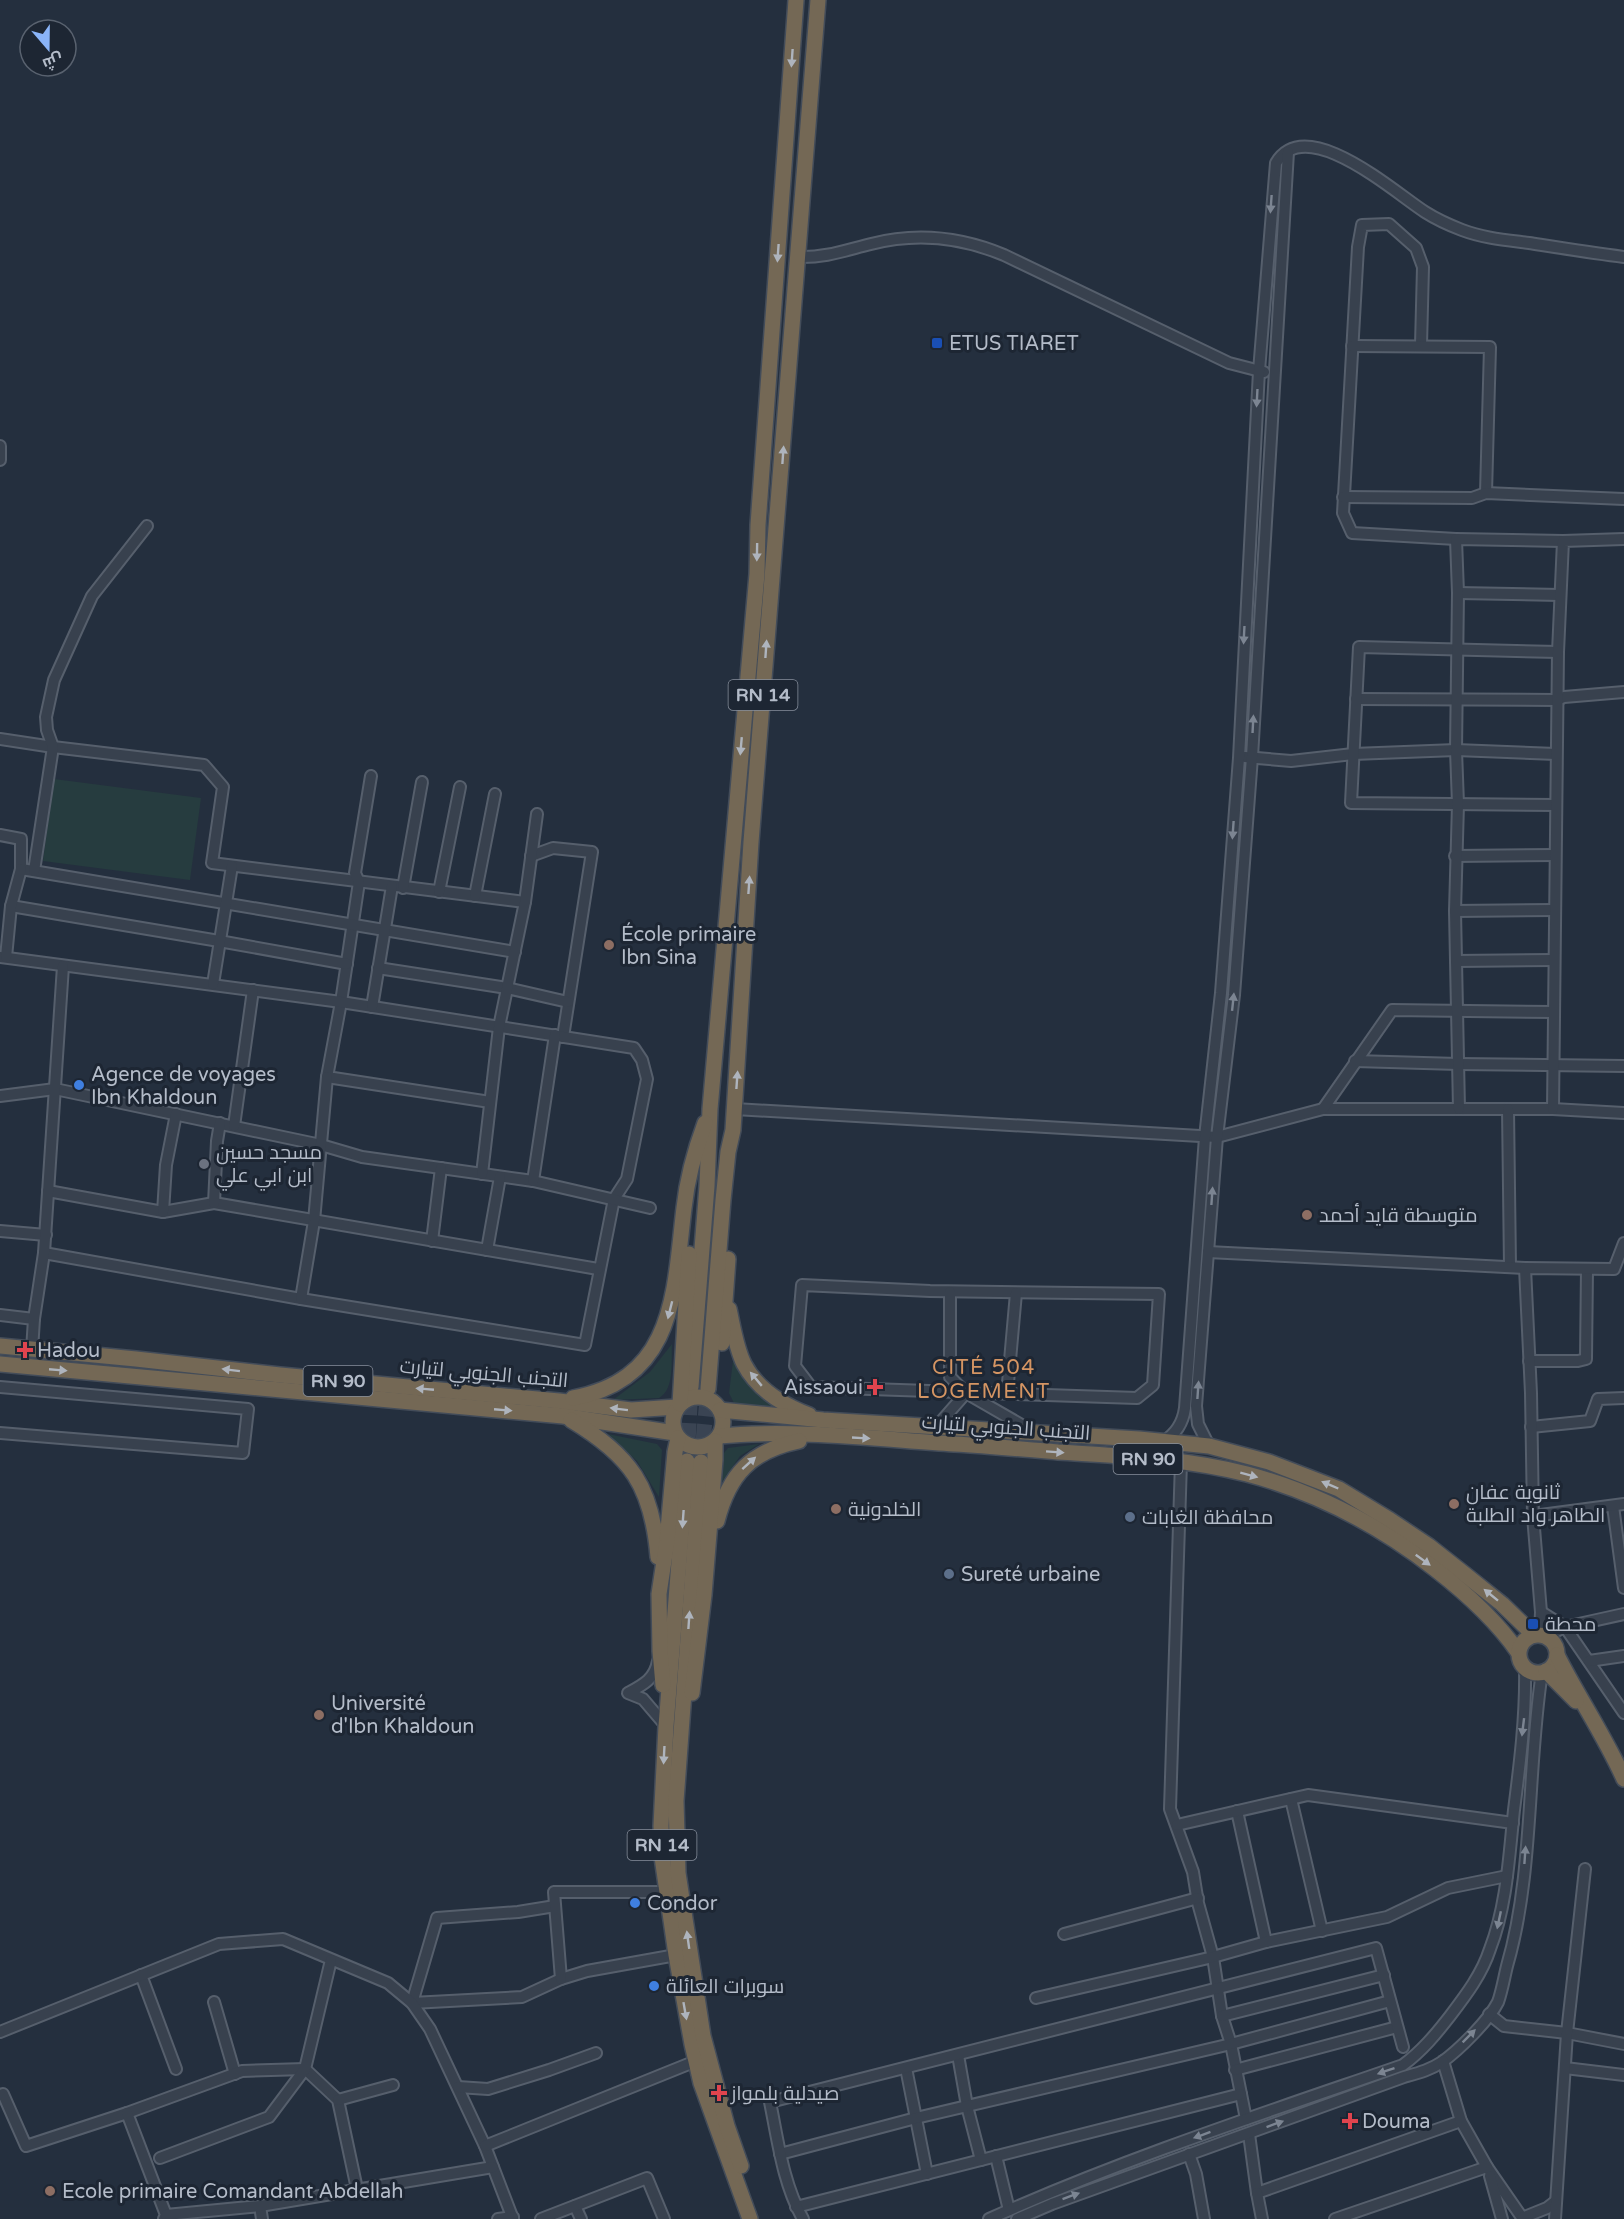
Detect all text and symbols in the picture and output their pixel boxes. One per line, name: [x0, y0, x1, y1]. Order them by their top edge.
north arrow: [18, 18, 78, 78]
text: ش: [40, 48, 66, 74]
one-way arrow: [787, 49, 796, 68]
one-way arrow: [1267, 195, 1276, 214]
one-way arrow: [773, 243, 782, 262]
place label: ETUS TIARET: [949, 332, 1079, 356]
marker: ETUS TIARET: [930, 336, 944, 350]
one-way arrow: [1253, 389, 1262, 408]
one-way arrow: [778, 445, 788, 464]
one-way arrow: [752, 543, 762, 562]
one-way arrow: [1240, 626, 1249, 645]
one-way arrow: [761, 640, 771, 659]
road number: RN 14: [728, 680, 798, 710]
one-way arrow: [1249, 714, 1258, 733]
one-way arrow: [737, 737, 746, 756]
one-way arrow: [1229, 820, 1238, 839]
one-way arrow: [744, 876, 753, 895]
place label: École primaire Ibn Sina: [621, 922, 756, 970]
marker: École primaire Ibn Sina: [602, 938, 616, 952]
one-way arrow: [1228, 992, 1238, 1011]
place label: Agence de voyages Ibn Khaldoun: [91, 1063, 276, 1110]
one-way arrow: [732, 1070, 741, 1089]
marker: Agence de voyages Ibn Khaldoun: [72, 1078, 86, 1092]
place label: مسجد حسين ابن ابي علي: [216, 1141, 322, 1191]
marker: مسجد حسين ابن ابي علي: [197, 1157, 211, 1171]
one-way arrow: [1207, 1186, 1217, 1205]
place label: متوسطة قايد أحمد: [1319, 1203, 1478, 1228]
marker: متوسطة قايد أحمد: [1300, 1208, 1314, 1222]
one-way arrow: [664, 1301, 674, 1319]
place label: Hadou: [37, 1339, 100, 1363]
marker: Hadou: [18, 1343, 32, 1357]
street label: التجنب الجنوبي لتيارت: [398, 1355, 569, 1396]
district label: CITÉ 504 LOGEMENT: [917, 1355, 1051, 1404]
one-way arrow: [49, 1365, 68, 1375]
one-way arrow: [221, 1365, 240, 1374]
road number: RN 90: [304, 1366, 372, 1396]
one-way arrow: [750, 1371, 763, 1387]
place label: Aissaoui: [783, 1376, 863, 1400]
marker: Aissaoui: [868, 1380, 882, 1394]
one-way arrow: [1193, 1381, 1202, 1400]
one-way arrow: [415, 1384, 434, 1394]
one-way arrow: [609, 1404, 628, 1413]
one-way arrow: [494, 1405, 513, 1415]
street label: التجنب الجنوبي لتيارت: [921, 1410, 1091, 1449]
one-way arrow: [851, 1434, 870, 1443]
road number: RN 90: [1114, 1444, 1182, 1474]
one-way arrow: [1046, 1447, 1065, 1456]
one-way arrow: [741, 1457, 756, 1470]
one-way arrow: [1239, 1471, 1258, 1481]
one-way arrow: [1321, 1480, 1339, 1489]
place label: ثانوية عفان الطاهر واد الطلبة: [1466, 1481, 1605, 1528]
marker: ثانوية عفان الطاهر واد الطلبة: [1447, 1497, 1461, 1511]
place label: الخلدونية: [848, 1498, 921, 1522]
marker: الخلدونية: [829, 1502, 843, 1516]
place label: محافظة الغابات: [1142, 1506, 1273, 1530]
one-way arrow: [678, 1510, 688, 1529]
marker: محافظة الغابات: [1123, 1510, 1137, 1524]
one-way arrow: [1414, 1554, 1430, 1566]
place label: Sureté urbaine: [961, 1563, 1100, 1587]
marker: Sureté urbaine: [942, 1567, 956, 1581]
one-way arrow: [1483, 1590, 1498, 1602]
one-way arrow: [684, 1611, 693, 1630]
place label: محطة: [1545, 1613, 1596, 1637]
marker: محطة: [1526, 1617, 1540, 1631]
place label: Université d'Ibn Khaldoun: [331, 1692, 475, 1739]
marker: Université d'Ibn Khaldoun: [312, 1708, 326, 1722]
one-way arrow: [1518, 1717, 1528, 1736]
one-way arrow: [660, 1746, 669, 1765]
road number: RN 14: [628, 1830, 696, 1860]
one-way arrow: [1521, 1845, 1530, 1864]
place label: Condor: [647, 1892, 718, 1916]
marker: Condor: [628, 1896, 642, 1910]
one-way arrow: [1493, 1911, 1503, 1929]
one-way arrow: [683, 1930, 692, 1949]
place label: سوبرات العائلة: [666, 1975, 784, 1999]
marker: سوبرات العائلة: [647, 1979, 661, 1993]
one-way arrow: [681, 2002, 690, 2021]
one-way arrow: [1462, 2030, 1476, 2044]
one-way arrow: [1377, 2066, 1395, 2076]
place label: صيدلية بلمواز: [730, 2082, 839, 2106]
marker: صيدلية بلمواز: [712, 2086, 726, 2100]
place label: Douma: [1362, 2110, 1431, 2134]
marker: Douma: [1343, 2114, 1357, 2128]
one-way arrow: [1266, 2119, 1284, 2128]
one-way arrow: [1193, 2131, 1211, 2140]
place label: Ecole primaire Comandant Abdellah: [62, 2180, 403, 2204]
marker: Ecole primaire Comandant Abdellah: [43, 2184, 57, 2198]
one-way arrow: [1063, 2191, 1081, 2201]

